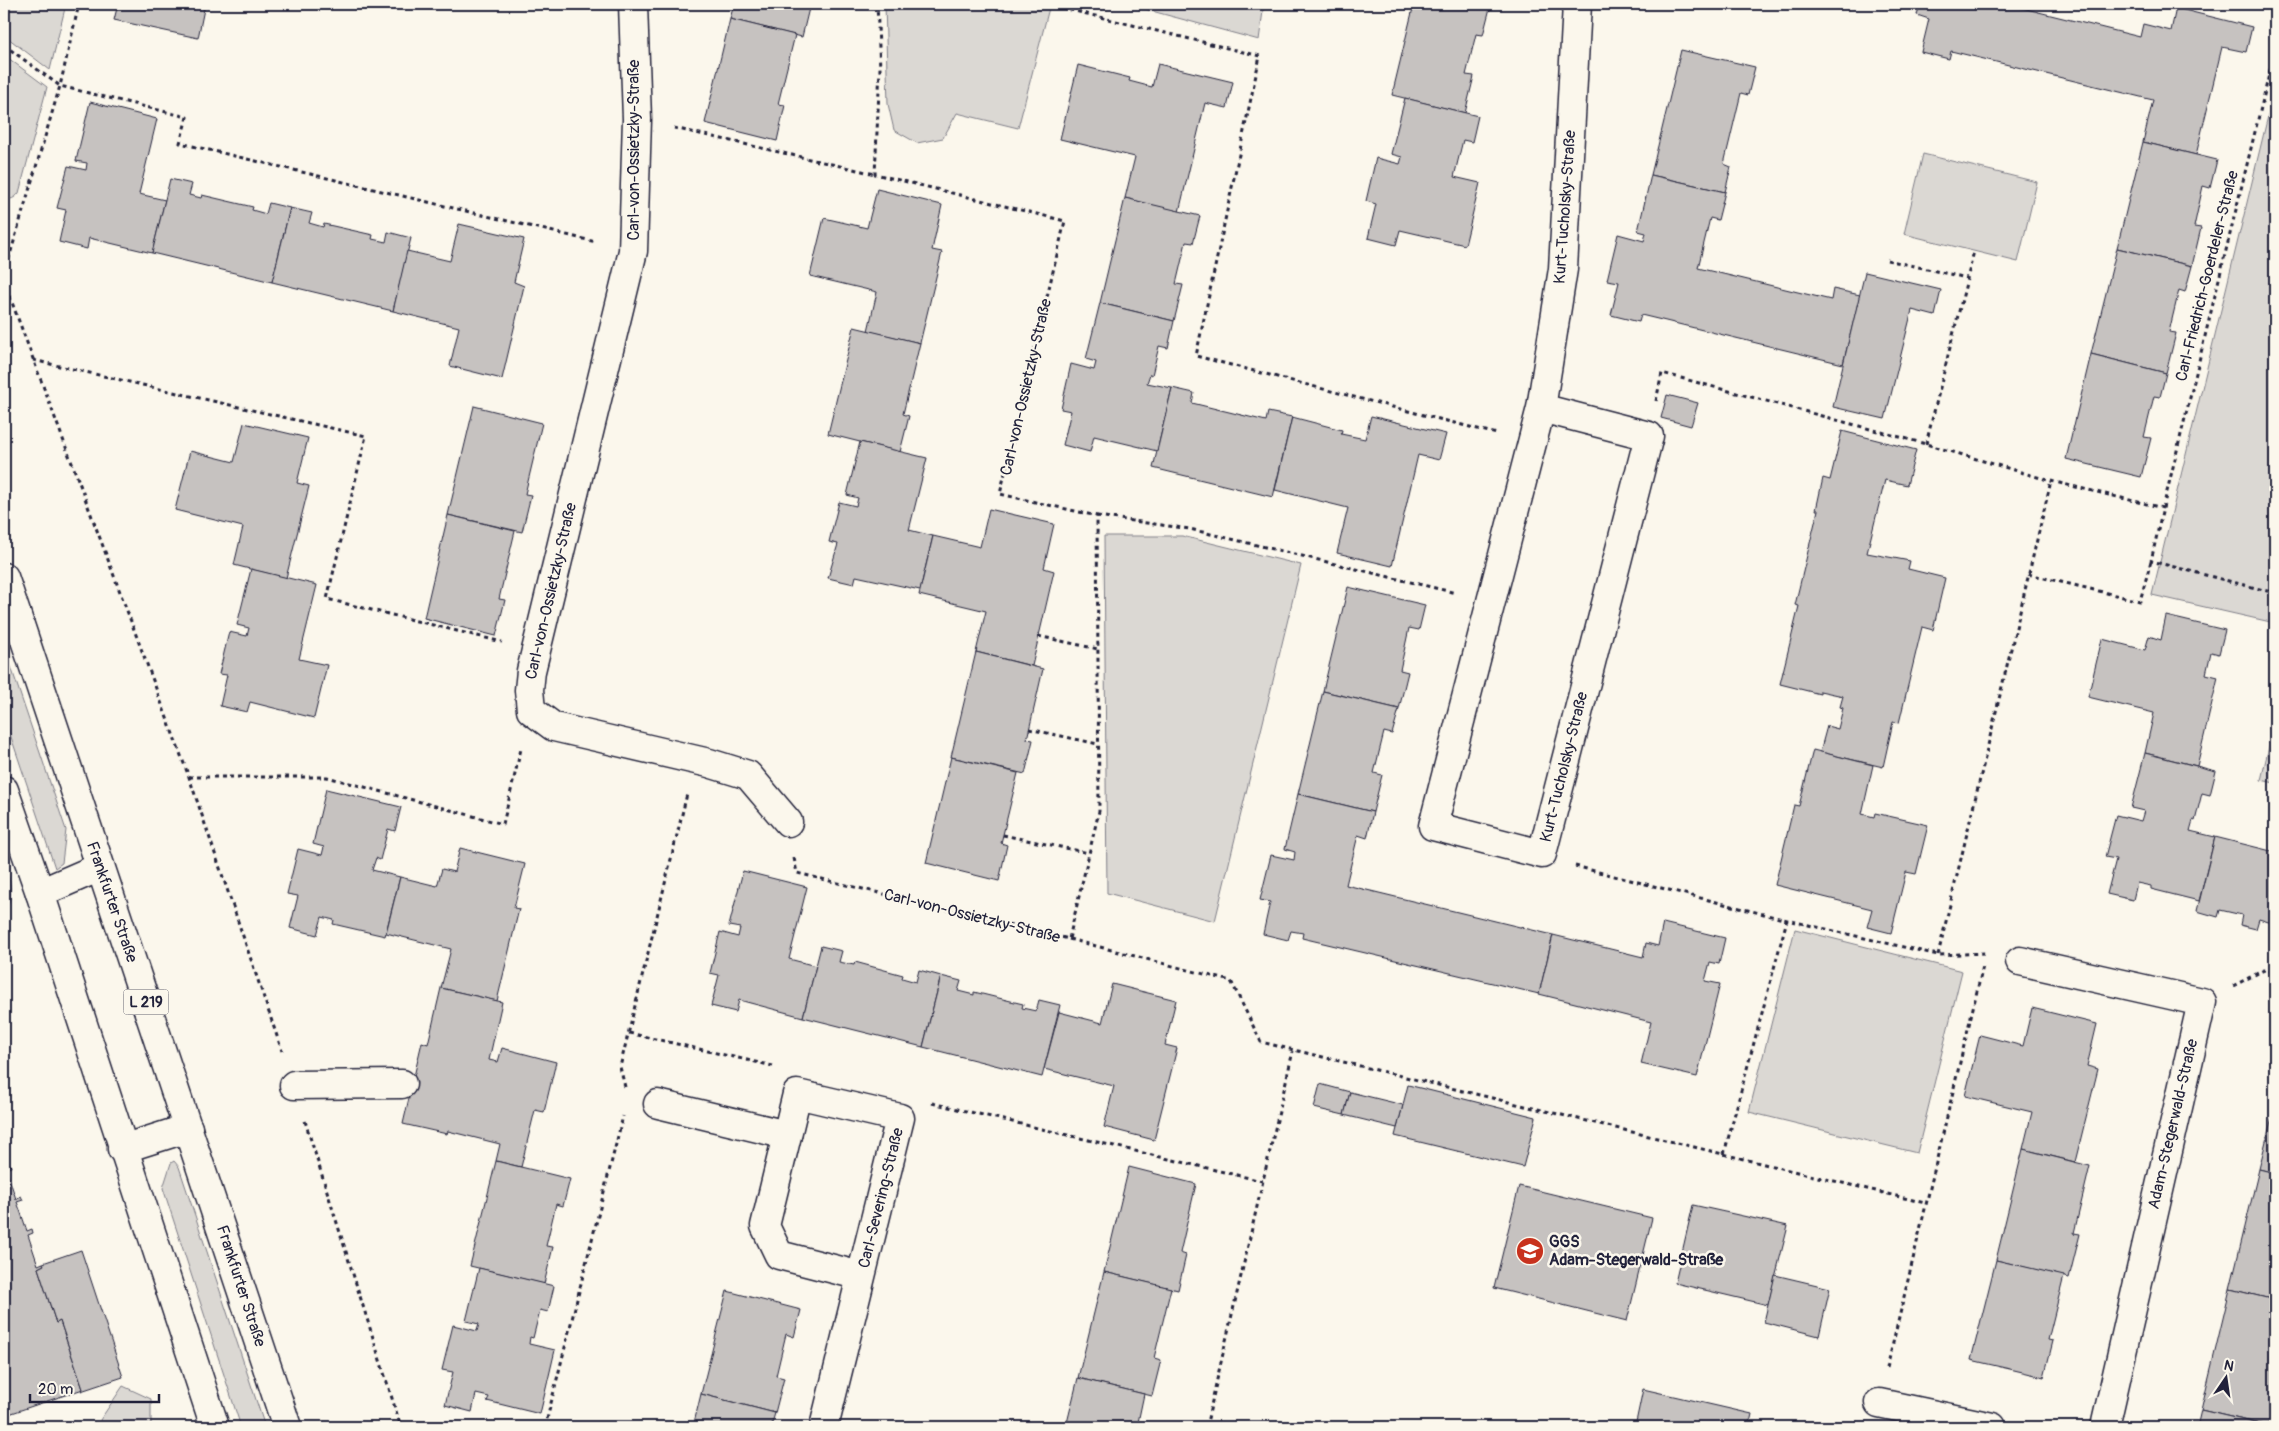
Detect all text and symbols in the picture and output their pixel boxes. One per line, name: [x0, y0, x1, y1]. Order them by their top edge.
street label: Carl-von-Ossietzky-Straße: [624, 59, 644, 241]
street label: Kurt-Tucholsky-Straße: [1550, 129, 1580, 285]
street label: Carl-Friedrich-Goerdeler-Straße: [2171, 168, 2243, 384]
street label: Carl-von-Ossietzky-Straße: [996, 296, 1056, 477]
street label: Carl-von-Ossietzky-Straße: [521, 500, 581, 681]
street label: Kurt-Tucholsky-Straße: [1536, 690, 1592, 844]
street label: Frankfurter Straße: [82, 839, 142, 965]
street label: Carl-von-Ossietzky-Straße: [882, 884, 1062, 948]
road number: L 219: [124, 990, 168, 1014]
street label: Adam-Stegerwald-Straße: [2144, 1037, 2202, 1211]
street label: Carl-Severing-Straße: [854, 1126, 908, 1270]
street label: Frankfurter Straße: [212, 1223, 270, 1349]
place label: GGS Adam-Stegerwald-Straße: [1549, 1232, 1724, 1270]
school or university icon: GGS Adam-Stegerwald-Straße: [1515, 1236, 1545, 1266]
north arrow: [2202, 1354, 2252, 1404]
text: N: [2222, 1356, 2235, 1375]
scale bar: [30, 1371, 159, 1403]
text: 20 m: [38, 1380, 73, 1399]

